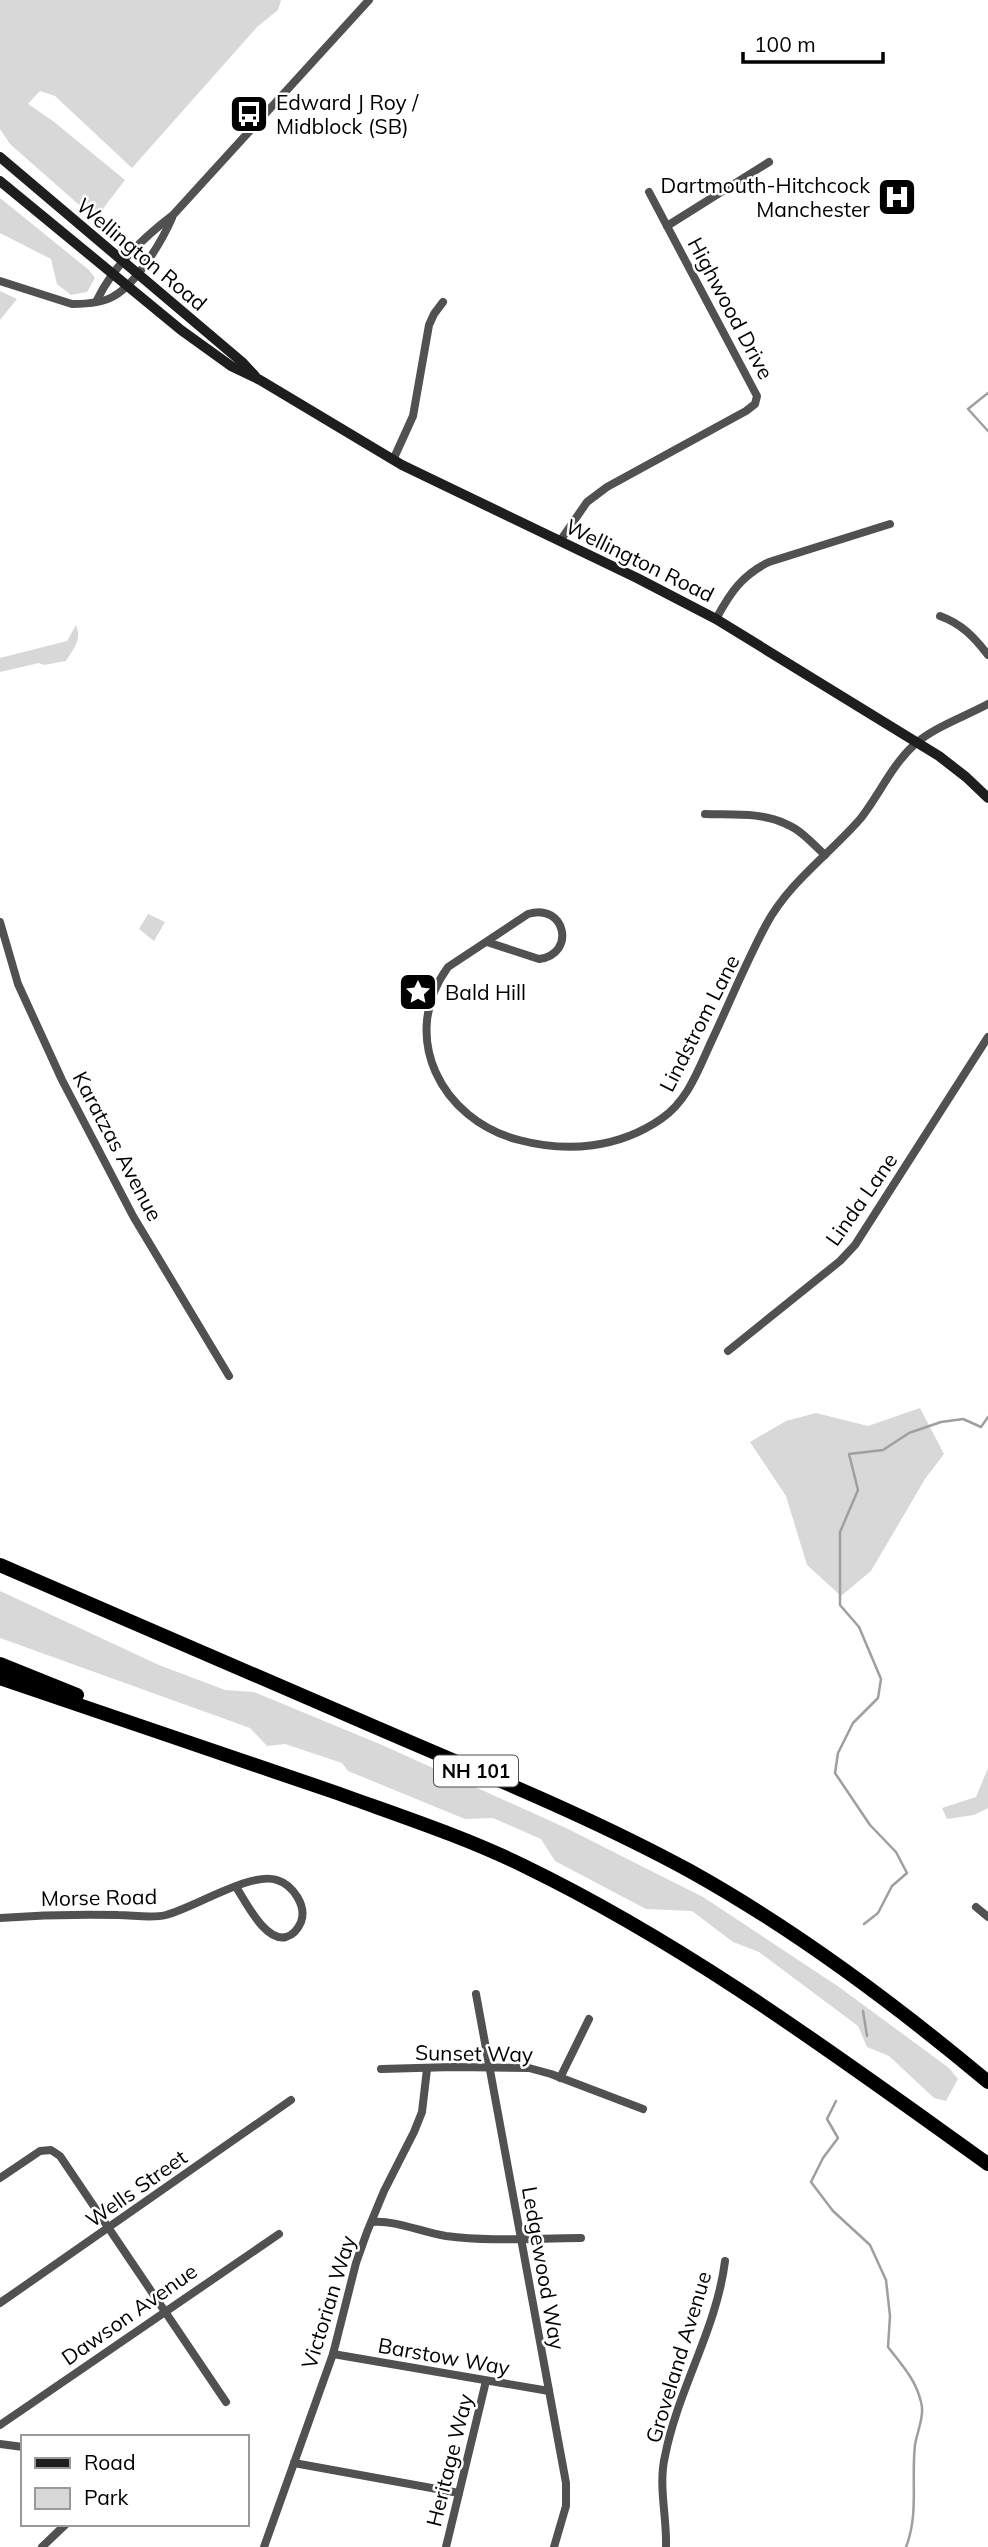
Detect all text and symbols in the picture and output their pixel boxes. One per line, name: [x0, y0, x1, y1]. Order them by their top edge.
scale bar: [743, 21, 883, 65]
text: 100 m: [754, 31, 816, 57]
place label: Edward J Roy / Midblock (SB): [276, 89, 419, 139]
bus stop icon: Edward J Roy / Midblock (SB): [228, 93, 270, 135]
place label: Dartmouth-Hitchcock Manchester: [661, 172, 870, 222]
hospital icon: Dartmouth-Hitchcock Manchester: [876, 176, 918, 218]
street label: Wellington Road: [72, 192, 212, 316]
street label: Highwood Drive: [683, 233, 779, 383]
street label: Wellington Road: [561, 513, 719, 607]
street label: Lindstrom Lane: [653, 950, 745, 1096]
place icon: Bald Hill: [397, 971, 439, 1013]
place label: Bald Hill: [445, 979, 526, 1005]
street label: Karatzas Avenue: [68, 1067, 168, 1225]
street label: Linda Lane: [820, 1148, 902, 1250]
road number: NH 101: [434, 1756, 518, 1786]
street label: Morse Road: [41, 1883, 157, 1911]
street label: Sunset Way: [415, 2039, 533, 2067]
street label: Wells Street: [80, 2144, 192, 2232]
street label: Ledgewood Way: [517, 2184, 571, 2352]
street label: Victorian Way: [295, 2232, 361, 2372]
street label: Dawson Avenue: [56, 2258, 202, 2370]
street label: Groveland Avenue: [640, 2268, 716, 2446]
street label: Barstow Way: [376, 2332, 512, 2380]
street label: Heritage Way: [420, 2391, 478, 2529]
legend: [21, 2435, 248, 2526]
text: Road: [84, 2449, 135, 2475]
text: Park: [84, 2484, 128, 2510]

